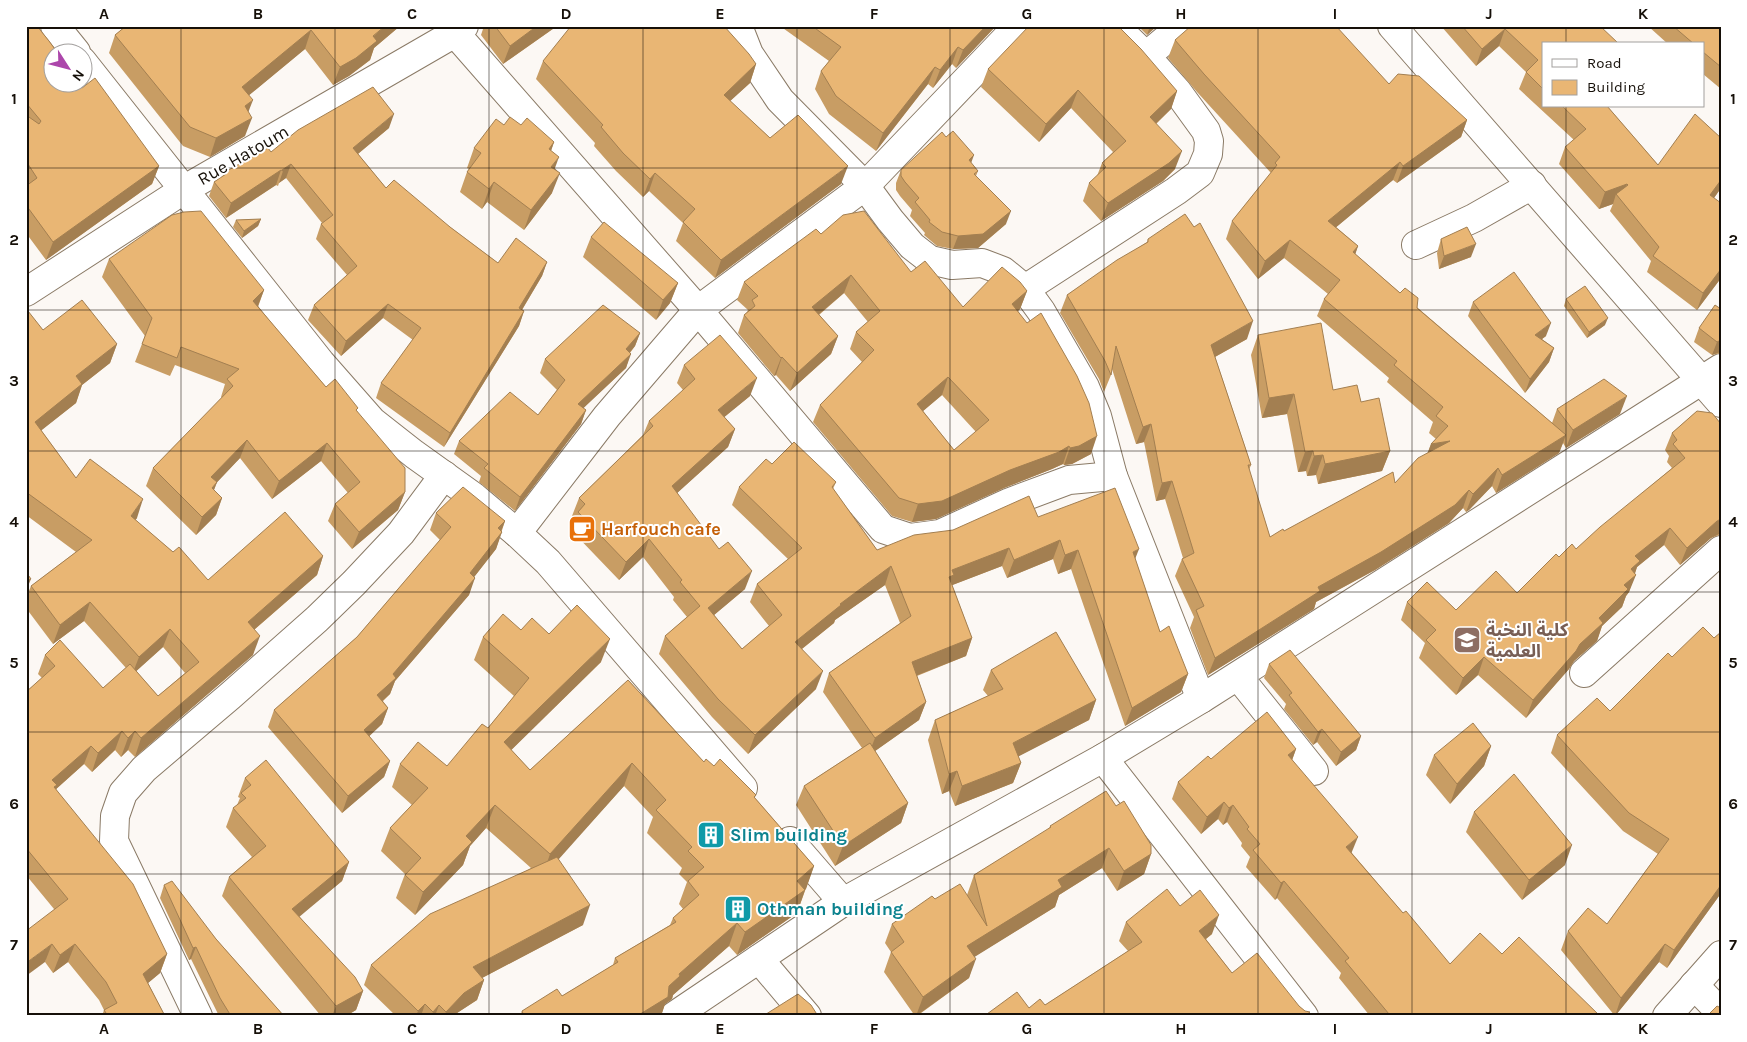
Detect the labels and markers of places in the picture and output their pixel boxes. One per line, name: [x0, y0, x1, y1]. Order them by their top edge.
cafe icon: Harfouch cafe: [567, 514, 597, 544]
place label: Harfouch cafe: [601, 518, 721, 540]
place label: كلية النخبة العلمية: [1486, 619, 1569, 662]
school or university icon: كلية النخبة العلمية: [1452, 625, 1482, 655]
building icon: Slim building: [696, 820, 726, 850]
place label: Slim building: [730, 824, 847, 846]
building icon: Othman building: [723, 894, 753, 924]
place label: Othman building: [757, 898, 904, 920]

